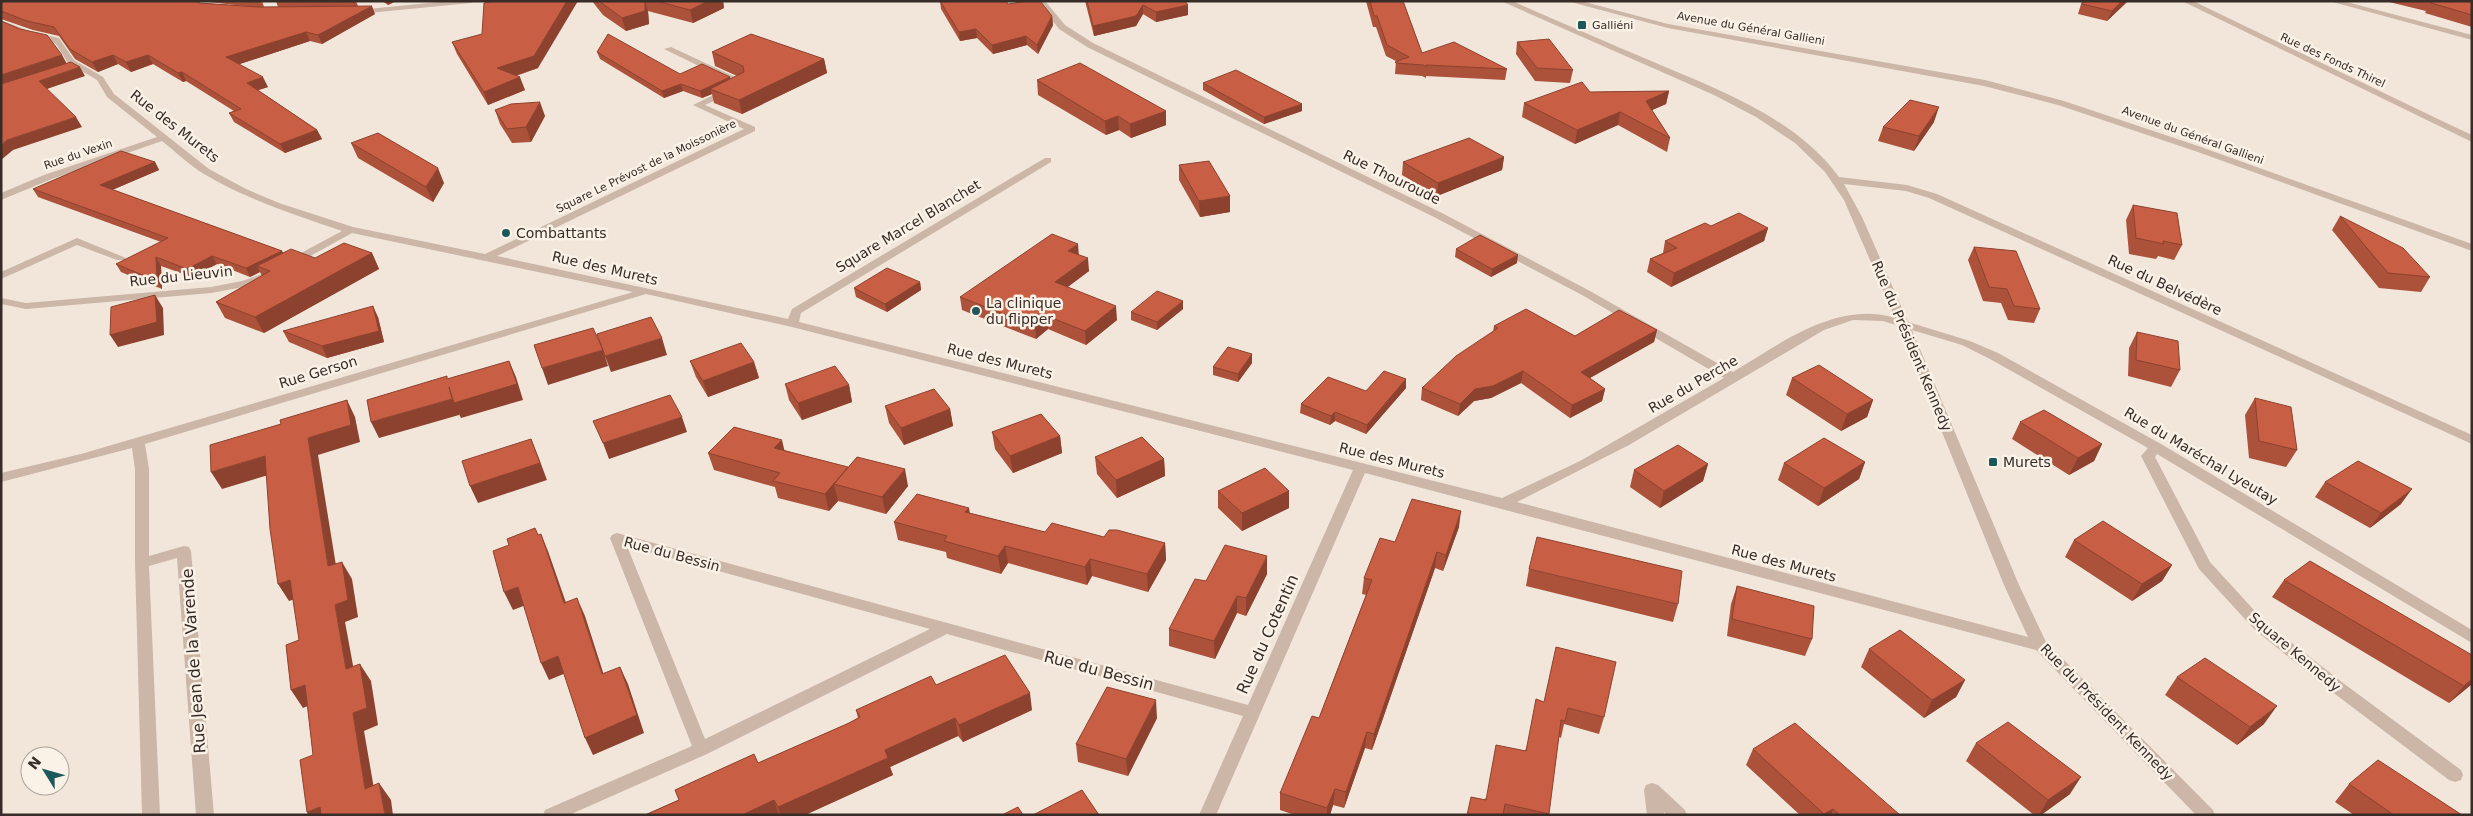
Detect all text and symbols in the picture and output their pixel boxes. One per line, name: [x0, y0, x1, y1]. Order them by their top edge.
street label: Avenue du Général Gallieni: [1676, 9, 1826, 48]
marker: Galliéni: [1576, 19, 1588, 31]
place label: Galliéni: [1592, 19, 1633, 32]
street label: Rue des Fonds Thirel: [2278, 30, 2387, 90]
street label: Rue des Murets: [127, 86, 223, 166]
street label: Avenue du Général Gallieni: [2120, 104, 2265, 167]
street label: Square Le Prévost de la Moissonière: [554, 117, 738, 216]
street label: Rue du Vexin: [42, 137, 114, 172]
street label: Rue Thouroude: [1341, 147, 1443, 207]
street label: Square Marcel Blanchet: [833, 176, 984, 276]
place label: Combattants: [516, 225, 607, 241]
marker: Combattants: [500, 227, 512, 239]
street label: Rue des Murets: [551, 248, 659, 288]
street label: Rue du Belvédère: [2106, 252, 2224, 318]
street label: Rue du Président Kennedy: [1869, 258, 1955, 434]
street label: Rue du Lieuvin: [129, 263, 233, 289]
place label: La clinique du flipper: [986, 295, 1061, 327]
marker: La clinique du flipper: [970, 305, 982, 317]
street label: Rue des Murets: [946, 340, 1054, 382]
street label: Rue du Perche: [1646, 352, 1740, 416]
street label: Rue Gerson: [277, 353, 359, 391]
street label: Rue du Maréchal Lyeutay: [2121, 404, 2281, 508]
street label: Rue des Murets: [1338, 439, 1446, 481]
place label: Murets: [2003, 454, 2051, 470]
marker: Murets: [1987, 456, 1999, 468]
street label: Rue du Bessin: [622, 533, 722, 575]
street label: Rue des Murets: [1730, 541, 1838, 585]
street label: Rue Jean de la Varende: [178, 568, 209, 754]
street label: Rue du Cotentin: [1233, 571, 1302, 697]
street label: Square Kennedy: [2246, 609, 2344, 695]
street label: Rue du Président Kennedy: [2037, 640, 2177, 784]
street label: Rue du Bessin: [1042, 647, 1156, 694]
north arrow: [20, 746, 70, 796]
text: N: [25, 754, 45, 773]

